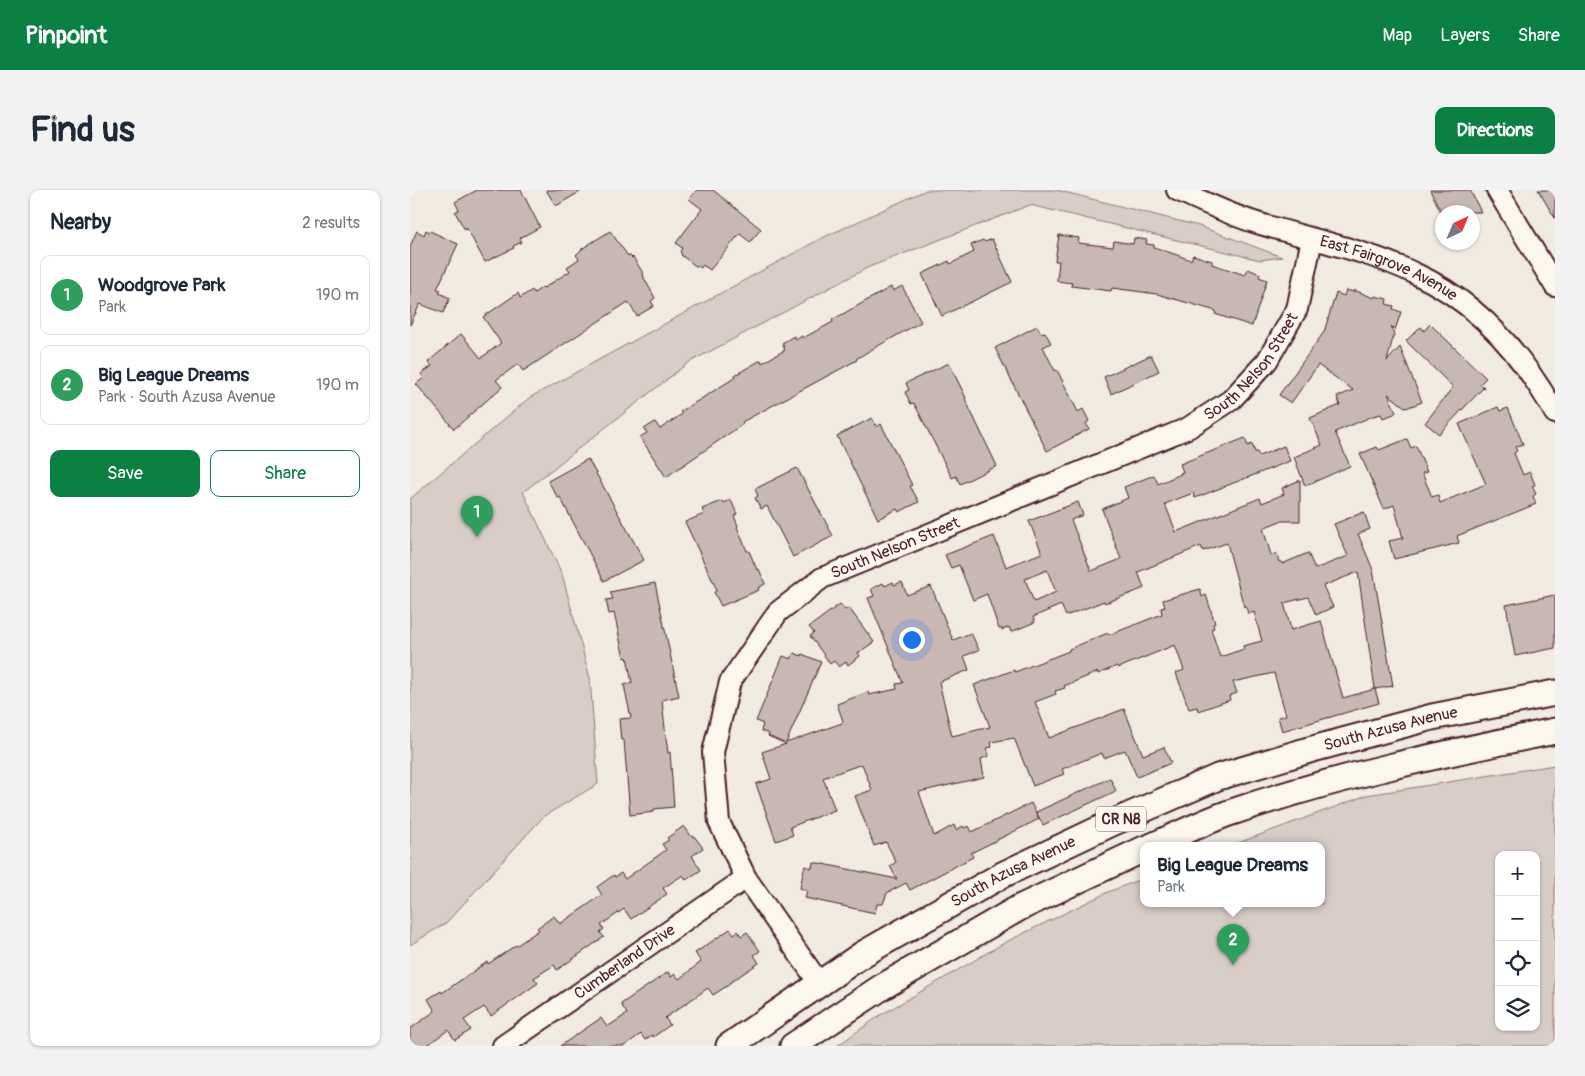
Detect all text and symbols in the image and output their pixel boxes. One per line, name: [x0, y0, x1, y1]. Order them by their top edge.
text: Pinpoint: [25, 21, 107, 50]
text: Map: [1383, 24, 1412, 47]
text: Layers: [1440, 24, 1490, 47]
text: Share: [1518, 24, 1560, 47]
button: Directions: [1435, 107, 1555, 154]
text: Find us: [30, 108, 135, 152]
north arrow: [1435, 205, 1480, 250]
text: Nearby: [50, 209, 111, 236]
text: 2 results: [302, 213, 360, 233]
street label: East Fairgrove Avenue: [1318, 231, 1461, 305]
text: Woodgrove Park: [98, 273, 225, 297]
text: 1: [64, 285, 70, 305]
text: 190 m: [316, 285, 359, 305]
text: Park: [98, 297, 126, 317]
street label: South Nelson Street: [1200, 309, 1303, 425]
text: Big League Dreams: [98, 363, 249, 387]
text: 2: [63, 375, 71, 395]
text: 190 m: [316, 375, 359, 395]
text: Park · South Azusa Avenue: [98, 387, 275, 407]
button: Save: [50, 450, 200, 497]
button: Share: [210, 450, 360, 497]
pin: 1: [461, 496, 493, 537]
street label: South Nelson Street: [828, 512, 963, 583]
your location: [899, 627, 925, 653]
street label: South Azusa Avenue: [1322, 702, 1459, 756]
road number: CR N8: [1096, 806, 1146, 832]
street label: South Azusa Avenue: [947, 832, 1079, 912]
popup: [1140, 842, 1325, 907]
map controls: [1495, 851, 1540, 1031]
button: +: [1495, 851, 1540, 896]
text: Big League Dreams: [1157, 853, 1308, 877]
text: Park: [1157, 877, 1185, 897]
button: −: [1495, 896, 1540, 941]
street label: Cumberland Drive: [570, 920, 679, 1004]
pin: 2: [1217, 924, 1249, 965]
button: locate: [1495, 941, 1540, 986]
button: layers: [1495, 986, 1540, 1031]

